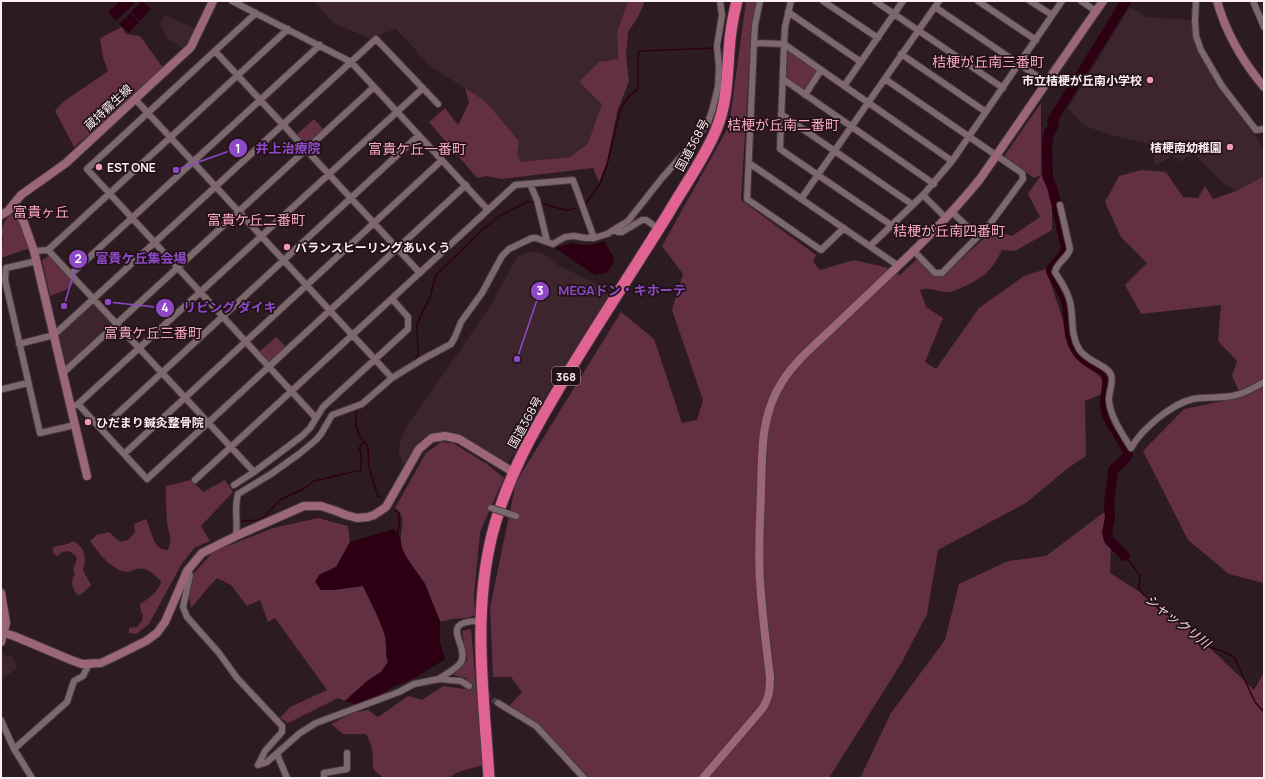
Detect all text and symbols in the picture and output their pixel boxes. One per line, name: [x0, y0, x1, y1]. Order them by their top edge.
district label: 桔梗が丘南三番町: [932, 52, 1044, 71]
place label: 市立桔梗が丘南小学校: [1022, 72, 1142, 89]
marker: 市立桔梗が丘南小学校: [1145, 75, 1155, 85]
street label: 蔵持霧生線: [80, 80, 136, 134]
district label: 桔梗が丘南二番町: [727, 115, 839, 134]
street label: 国道368号: [671, 116, 713, 174]
callout: 井上治療院: [228, 136, 329, 161]
text: 井上治療院: [255, 139, 321, 157]
district label: 富貴ケ丘一番町: [368, 139, 466, 158]
place label: 桔梗南幼稚園: [1150, 139, 1222, 156]
text: 1: [235, 140, 241, 157]
marker: 桔梗南幼稚園: [1225, 142, 1235, 152]
place label: EST ONE: [107, 159, 156, 176]
marker: EST ONE: [94, 162, 104, 172]
district label: 富貴ヶ丘: [13, 202, 69, 221]
district label: 富貴ケ丘二番町: [207, 210, 305, 229]
district label: 桔梗が丘南四番町: [893, 221, 1005, 240]
place label: バランスヒーリングあいくう: [295, 239, 451, 256]
marker: バランスヒーリングあいくう: [282, 242, 292, 252]
callout: 富貴ケ丘集会場: [68, 246, 195, 271]
text: 富貴ケ丘集会場: [95, 249, 187, 267]
text: 2: [74, 250, 82, 267]
callout: MEGAドン・キホーテ: [530, 278, 693, 303]
text: MEGAドン・キホーテ: [558, 281, 686, 299]
text: 3: [537, 282, 544, 299]
callout: リビング ダイキ: [155, 295, 285, 320]
text: リビング ダイキ: [183, 298, 277, 316]
text: 4: [161, 299, 169, 316]
district label: 富貴ケ丘三番町: [104, 323, 202, 342]
road number: 368: [552, 367, 580, 385]
street label: 国道368号: [504, 393, 546, 451]
place label: ひだまり鍼灸整骨院: [96, 414, 204, 431]
marker: ひだまり鍼灸整骨院: [83, 417, 93, 427]
water label: シャックリ川: [1142, 590, 1216, 653]

